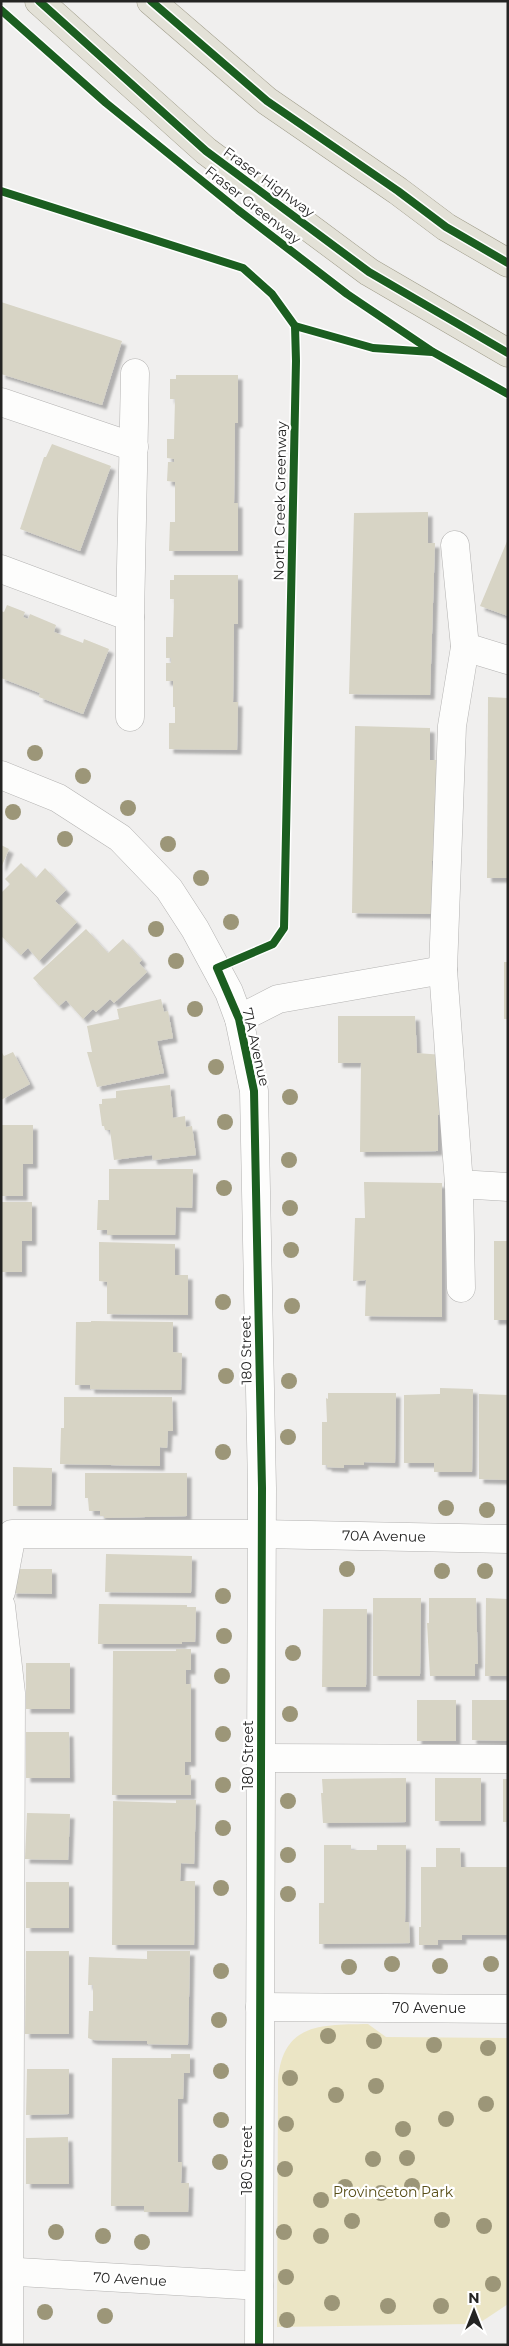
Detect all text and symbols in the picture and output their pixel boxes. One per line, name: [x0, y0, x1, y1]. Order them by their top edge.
street label: Fraser Highway: [220, 143, 318, 221]
street label: Fraser Greenway: [201, 162, 305, 248]
street label: North Creek Greenway: [270, 421, 290, 581]
street label: 71A Avenue: [238, 1006, 274, 1088]
street label: 180 Street: [236, 1315, 256, 1385]
street label: 70A Avenue: [342, 1526, 426, 1546]
street label: 180 Street: [239, 1720, 257, 1790]
street label: 70 Avenue: [392, 1999, 466, 2017]
street label: 180 Street: [238, 2125, 256, 2195]
park label: Provinceton Park: [333, 2183, 454, 2201]
street label: 70 Avenue: [93, 2268, 167, 2290]
north arrow: [449, 2286, 499, 2336]
text: N: [468, 2289, 480, 2307]

